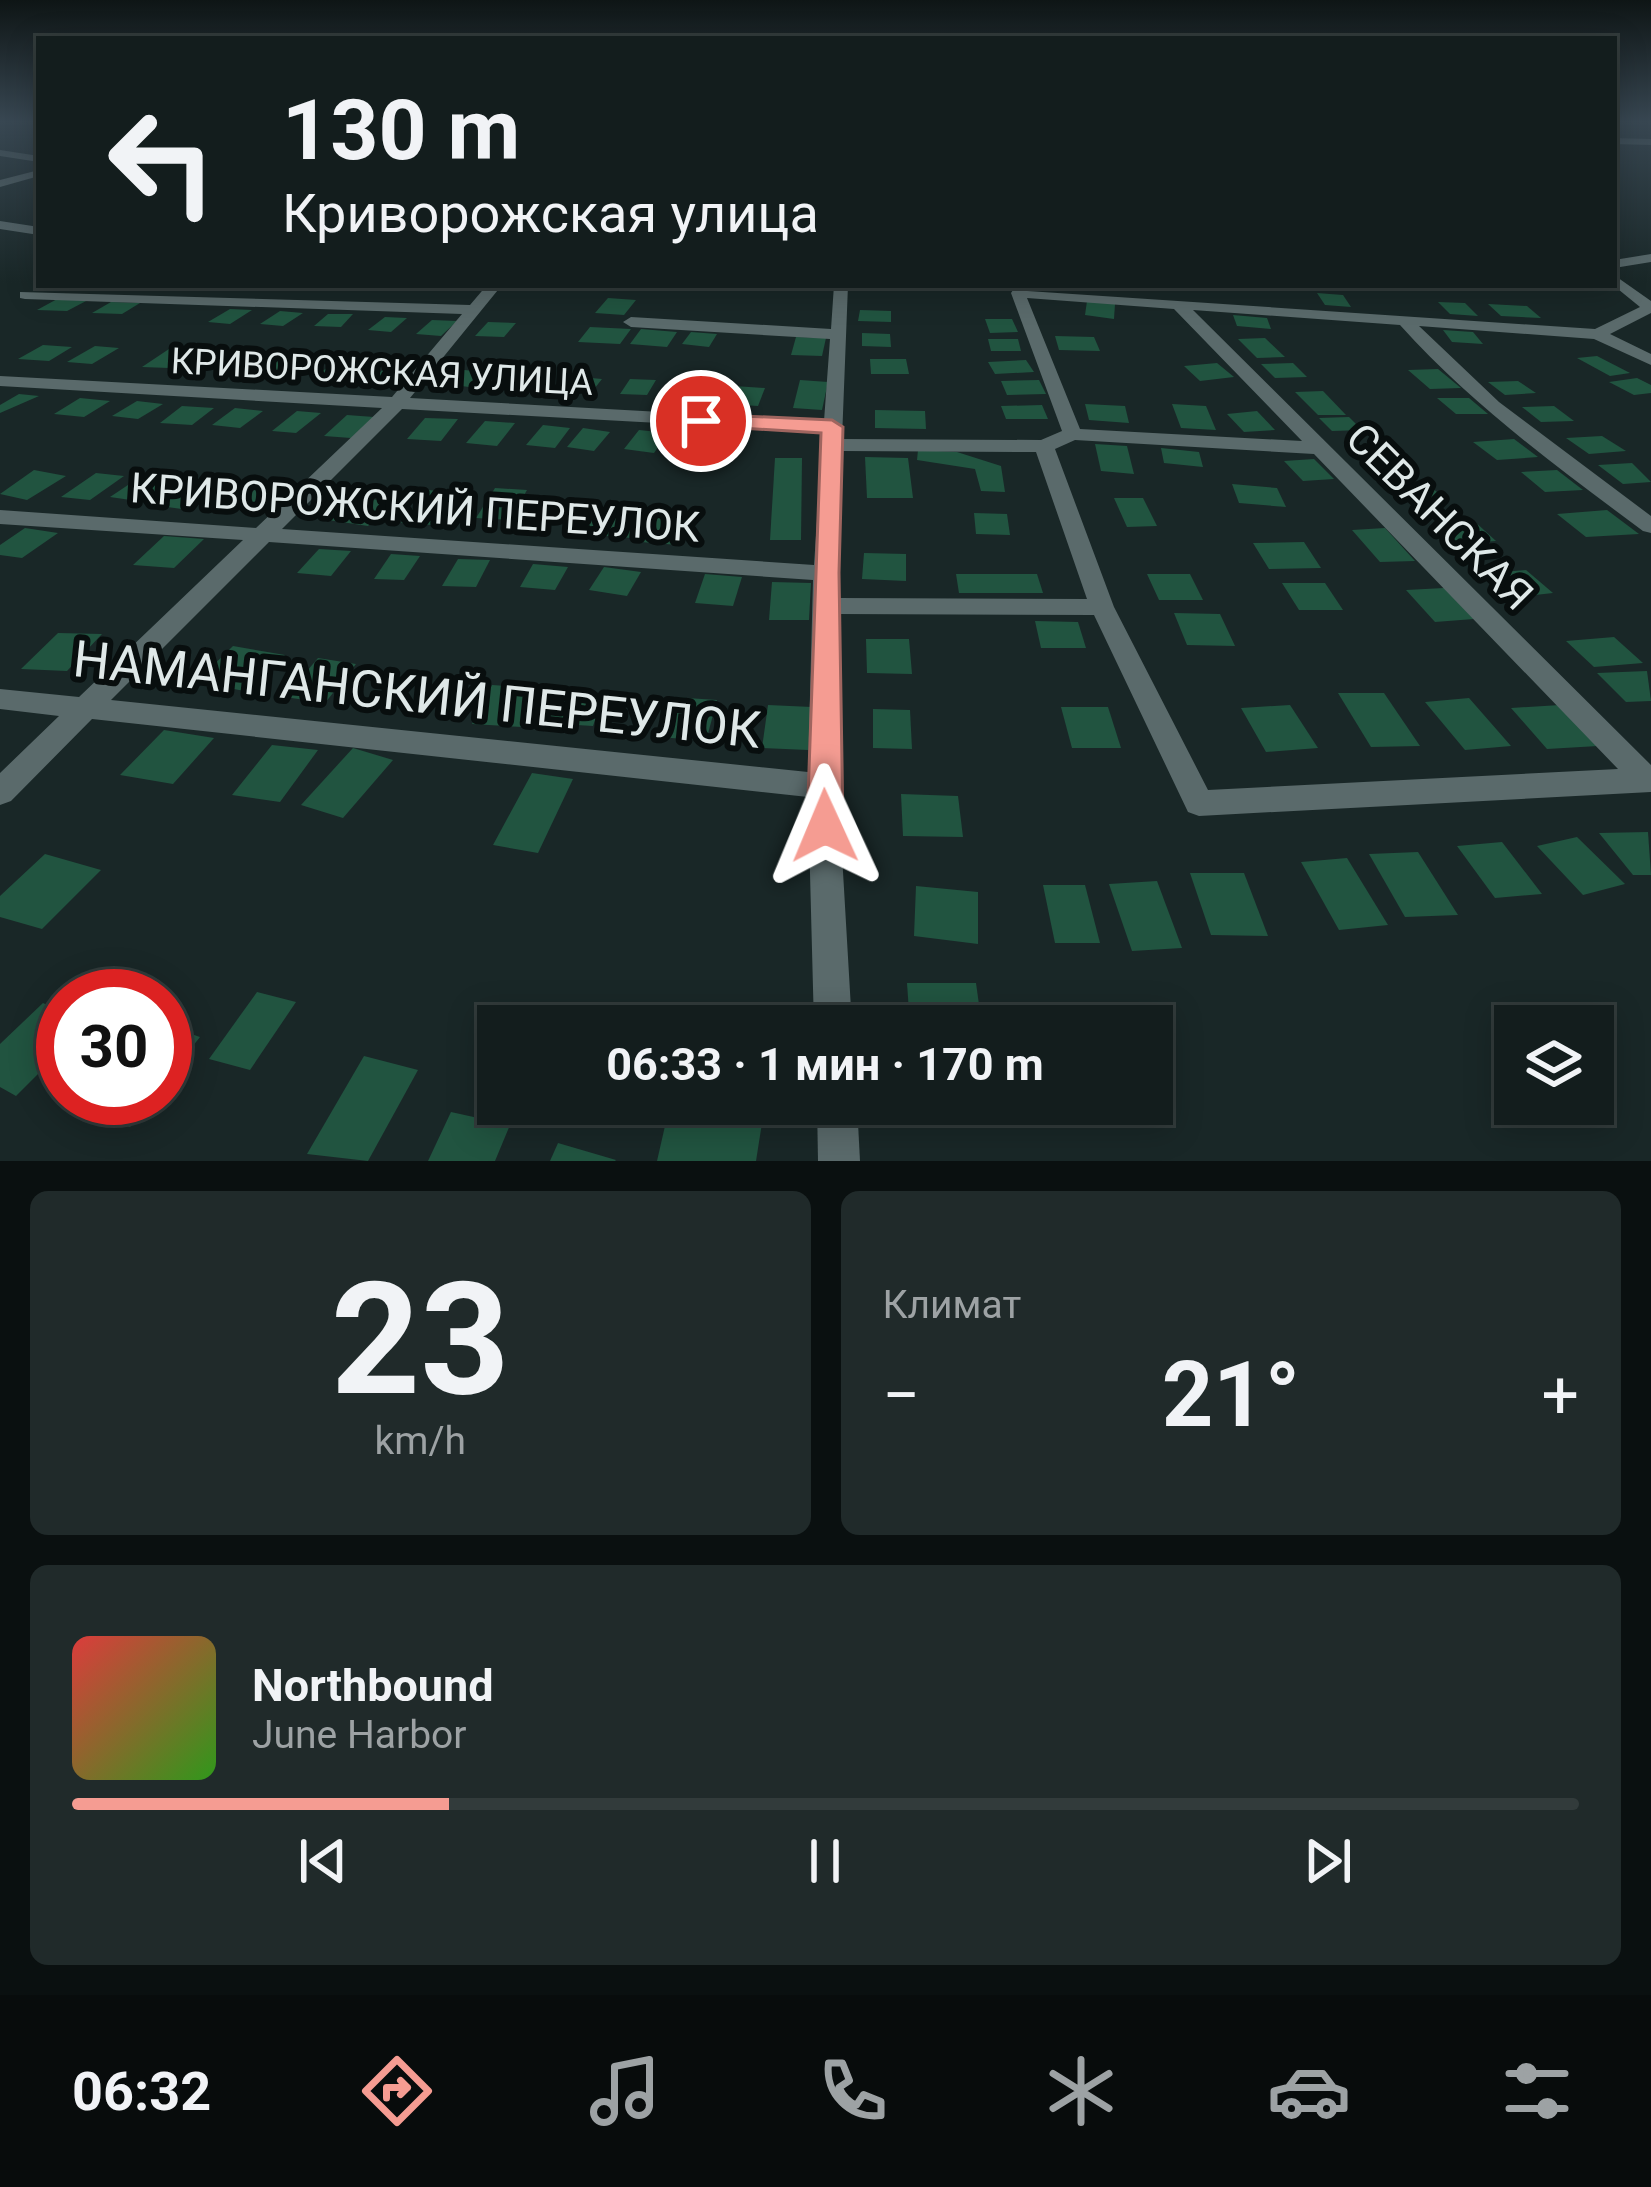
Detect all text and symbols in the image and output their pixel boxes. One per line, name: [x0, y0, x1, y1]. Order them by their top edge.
text: 130 m: [282, 81, 520, 180]
icon: left: [84, 84, 240, 240]
text: Криворожская улица: [282, 182, 819, 245]
street label: КРИВОРОЖСКАЯ УЛИЦА: [170, 340, 595, 404]
pin: [650, 370, 752, 472]
icon: arrive: [668, 388, 734, 454]
street label: СЕВАНСКАЯ: [1336, 413, 1543, 620]
street label: КРИВОРОЖСКИЙ ПЕРЕУЛОК: [129, 463, 701, 552]
street label: НАМАНГАНСКИЙ ПЕРЕУЛОК: [70, 629, 764, 760]
position arrow: [762, 763, 888, 889]
speed limit sign: 30: [36, 969, 192, 1125]
map controls: [1494, 1005, 1614, 1125]
button: layers: [1494, 1005, 1614, 1125]
text: 06:33 · 1 мин · 170 m: [606, 1038, 1044, 1091]
text: 23: [331, 1248, 510, 1431]
text: Климат: [883, 1282, 1021, 1328]
text: 21°: [1162, 1343, 1300, 1448]
text: −: [883, 1357, 920, 1434]
text: +: [1542, 1357, 1579, 1434]
text: km/h: [374, 1418, 466, 1464]
text: Northbound: [252, 1659, 494, 1712]
text: June Harbor: [252, 1712, 467, 1758]
icon: previous: [290, 1828, 356, 1894]
icon: pause: [792, 1828, 858, 1894]
icon: next: [1295, 1828, 1361, 1894]
icon: directions: [355, 2049, 439, 2133]
icon: music: [583, 2049, 667, 2133]
icon: phone: [811, 2049, 895, 2133]
icon: climate: [1039, 2049, 1123, 2133]
icon: car: [1267, 2049, 1351, 2133]
icon: filters: [1495, 2049, 1579, 2133]
text: 06:32: [72, 2060, 211, 2123]

